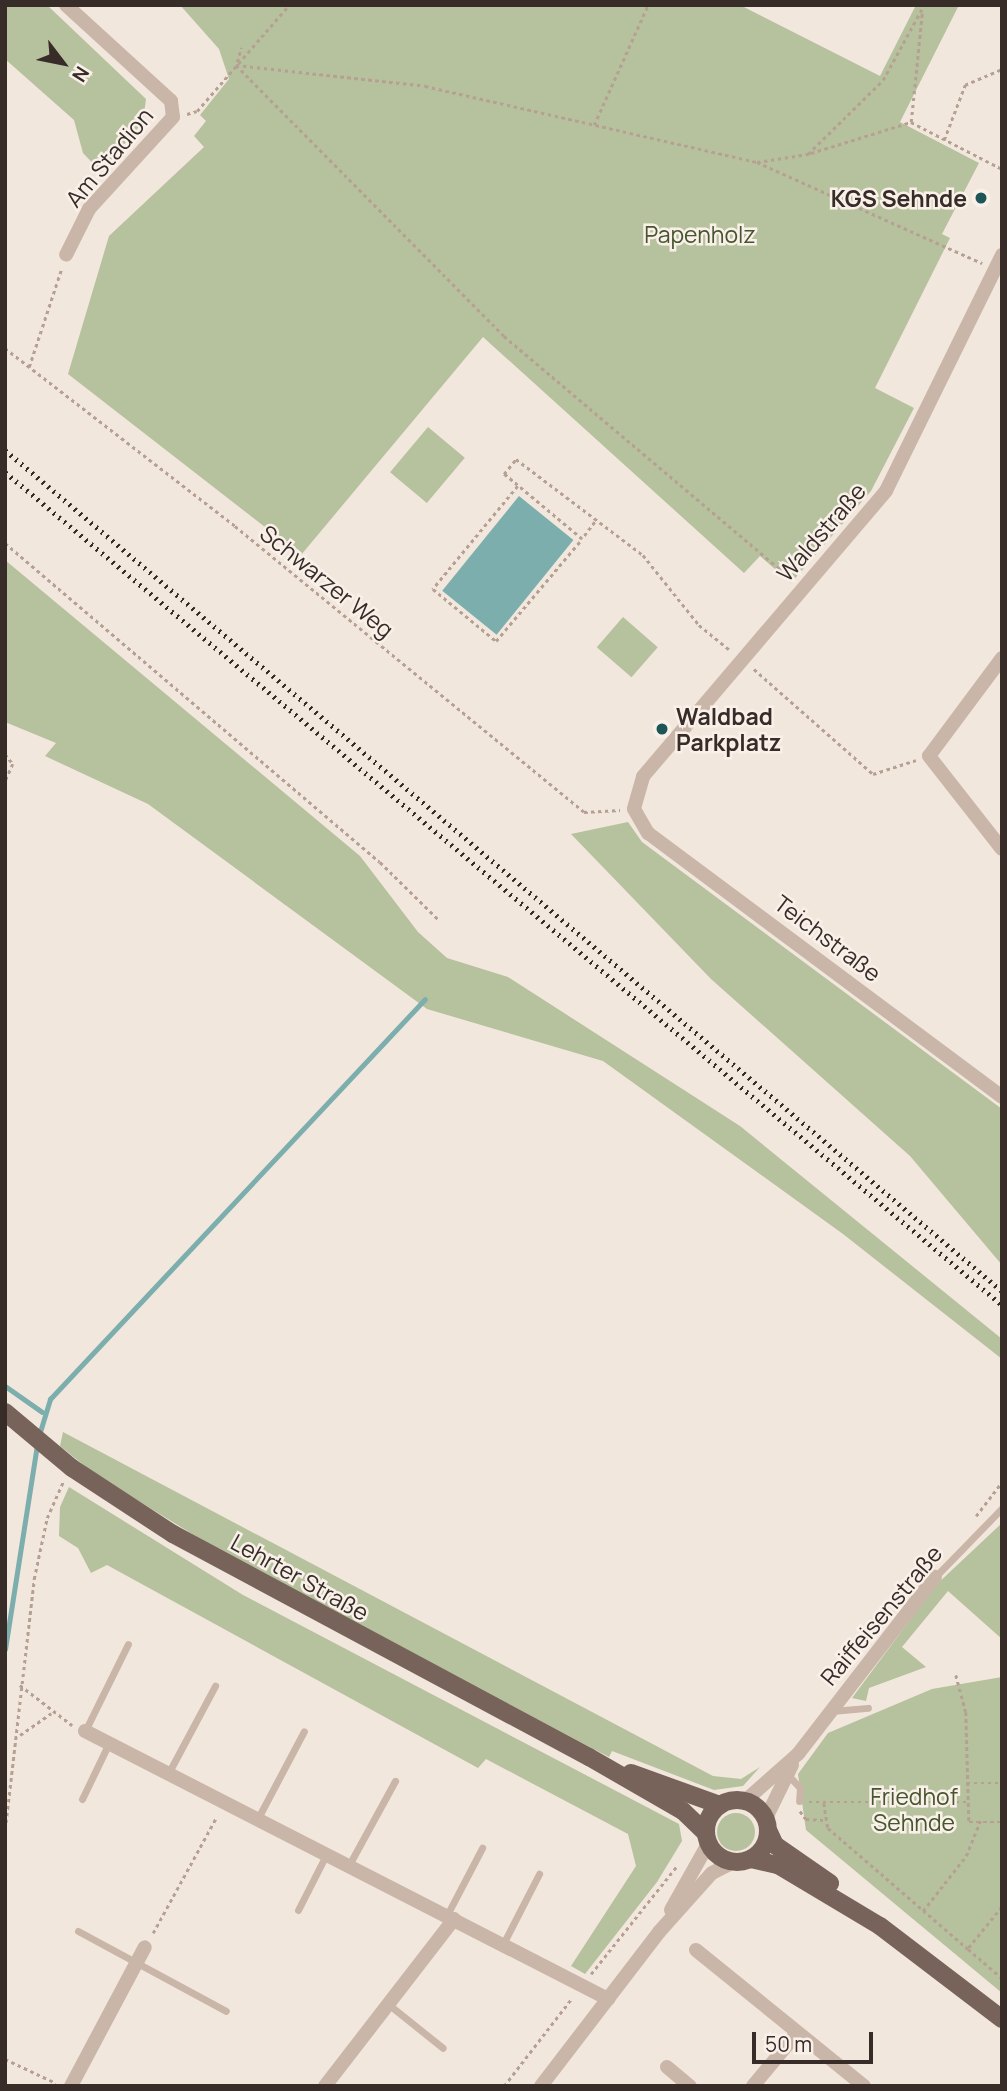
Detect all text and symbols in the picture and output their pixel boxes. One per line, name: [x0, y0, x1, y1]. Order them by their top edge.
north arrow: [28, 28, 98, 98]
text: N: [66, 61, 95, 87]
street label: Am Stadion: [60, 102, 158, 212]
place label: KGS Sehnde: [831, 184, 967, 212]
marker: KGS Sehnde: [973, 190, 989, 206]
park label: Papenholz: [644, 220, 756, 248]
street label: Waldstraße: [771, 477, 871, 587]
street label: Schwarzer Weg: [255, 519, 399, 643]
place label: Waldbad Parkplatz: [676, 702, 781, 756]
marker: Waldbad Parkplatz: [654, 721, 670, 737]
street label: Teichstraße: [769, 889, 887, 987]
street label: Lehrter Straße: [226, 1528, 374, 1626]
street label: Raiffeisenstraße: [814, 1539, 948, 1691]
park label: Friedhof Sehnde: [870, 1782, 958, 1836]
scale bar: [755, 2018, 876, 2062]
text: 50 m: [765, 2030, 812, 2058]

